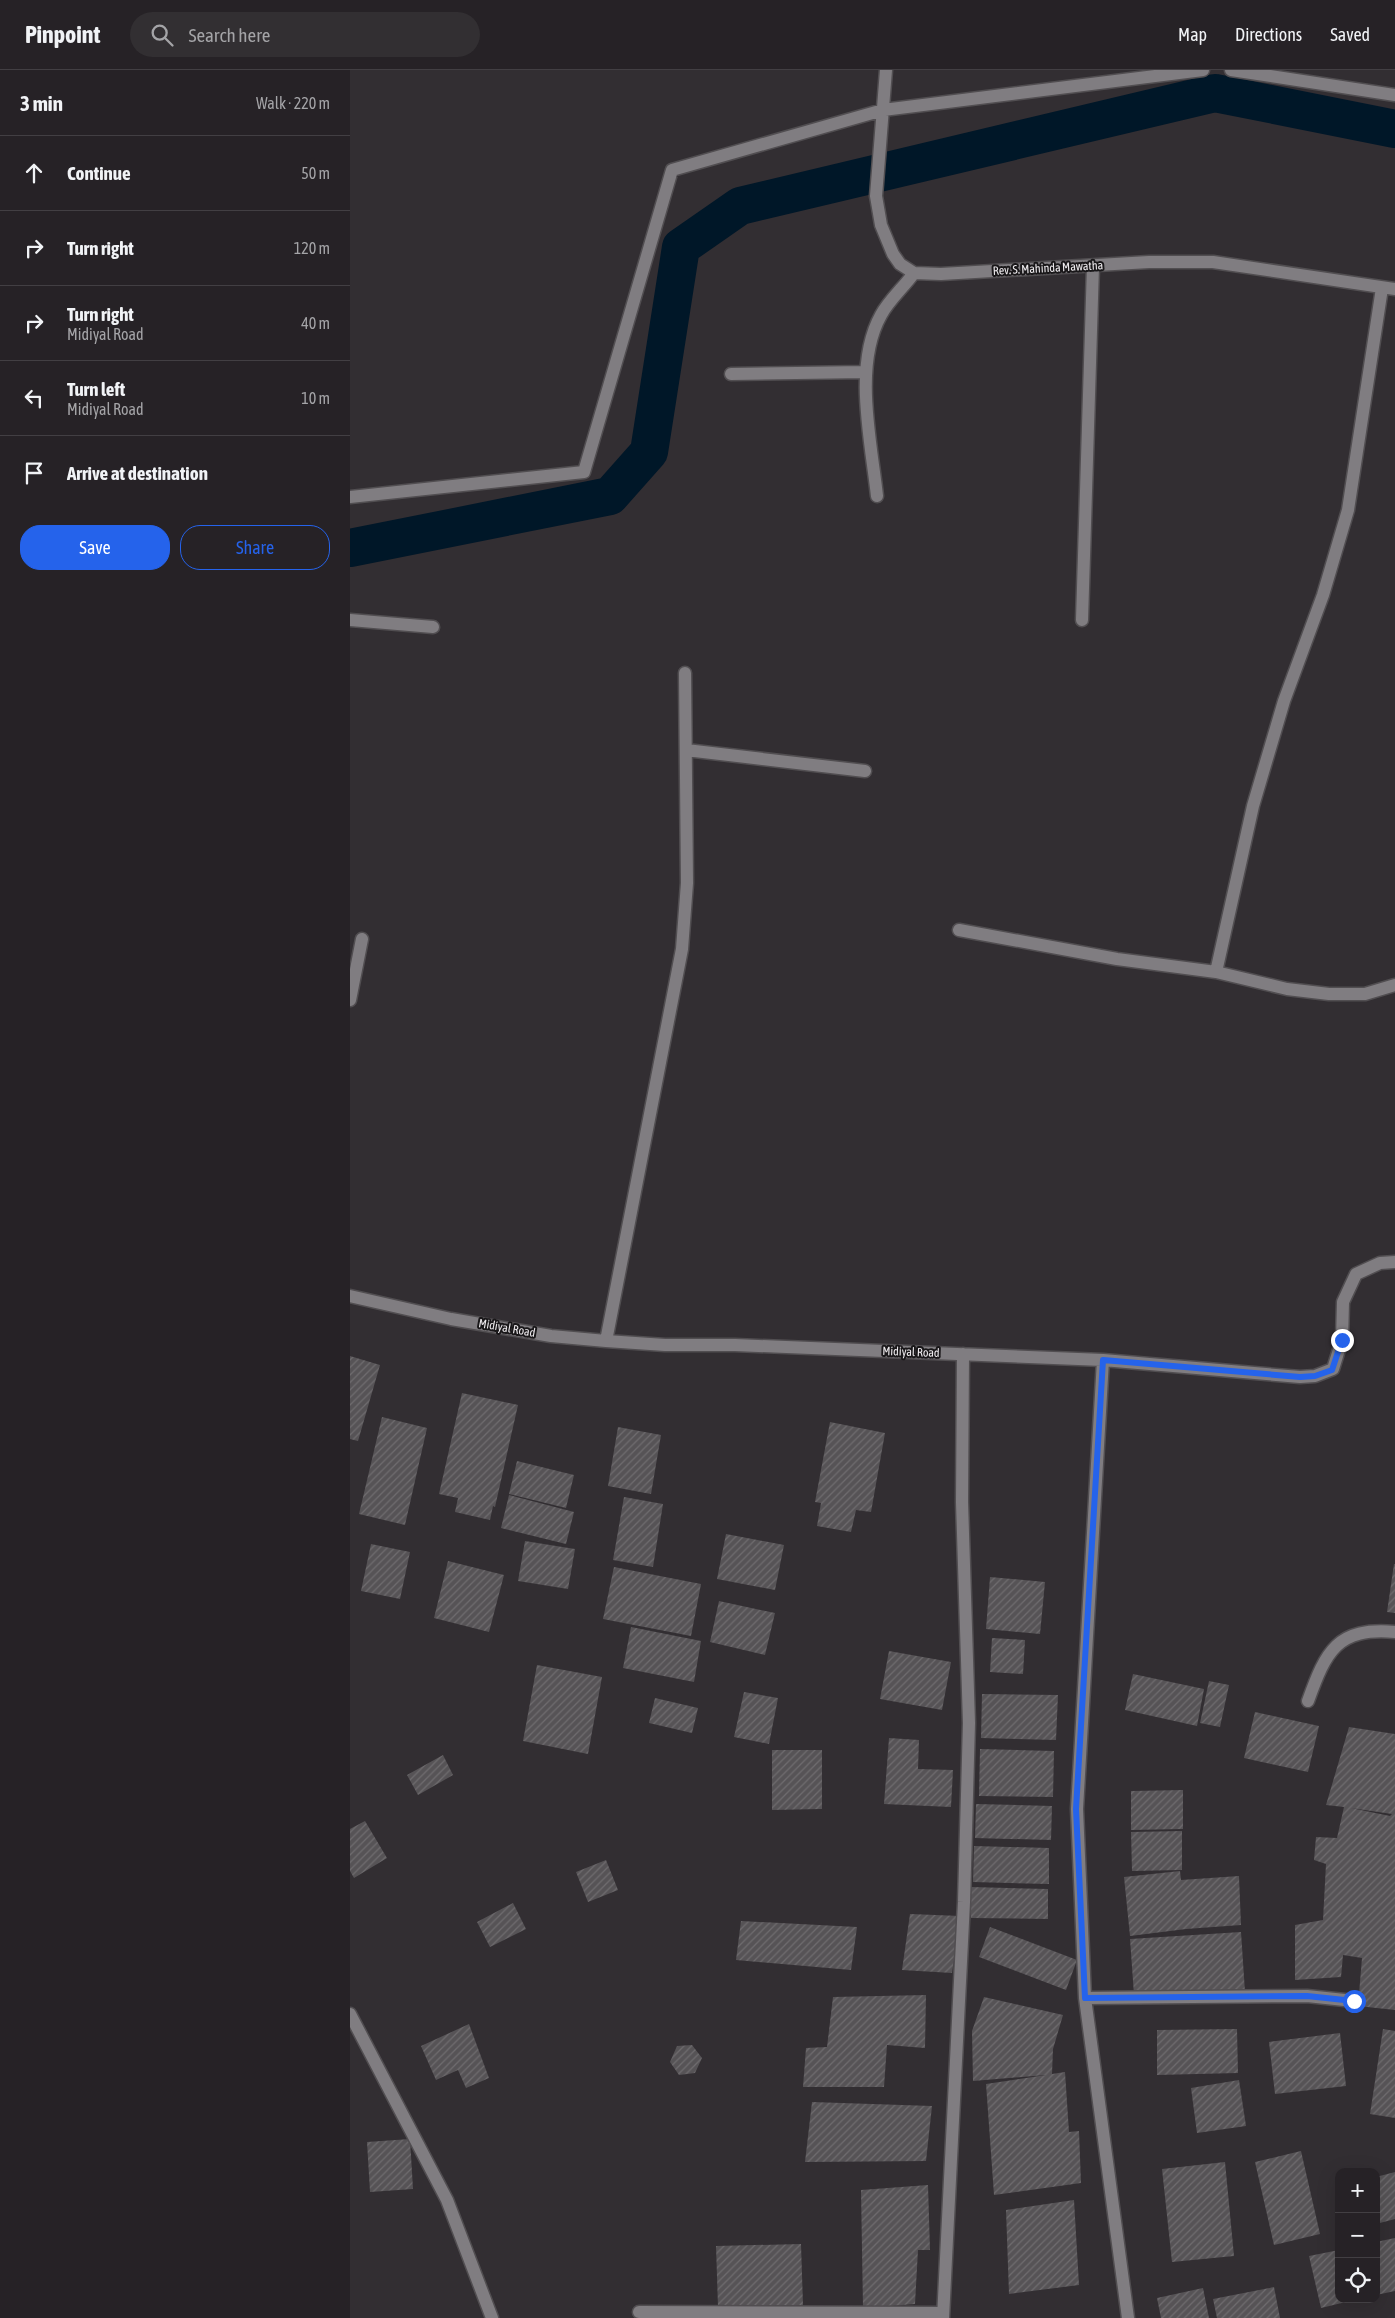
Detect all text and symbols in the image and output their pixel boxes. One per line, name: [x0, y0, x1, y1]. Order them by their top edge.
search box: [130, 12, 480, 57]
text: Pinpoint: [25, 21, 100, 48]
icon: search: [148, 21, 176, 49]
text: Search here: [188, 24, 270, 46]
text: Map: [1178, 24, 1207, 45]
text: Directions: [1235, 24, 1302, 45]
text: Saved: [1330, 24, 1370, 45]
text: 3 min: [20, 91, 63, 115]
text: Walk · 220 m: [256, 94, 330, 112]
icon: ahead: [20, 159, 48, 187]
text: Continue: [67, 162, 131, 184]
text: 50 m: [301, 164, 330, 182]
icon: right: [20, 234, 48, 262]
text: Turn right: [67, 237, 134, 259]
text: 120 m: [294, 239, 330, 257]
street label: Rev. S. Mahinda Mawatha: [992, 258, 1104, 278]
text: Turn right: [67, 303, 134, 325]
icon: right: [20, 309, 48, 337]
text: 40 m: [301, 314, 330, 332]
text: Midiyal Road: [67, 325, 144, 343]
text: Turn left: [67, 378, 125, 400]
icon: left: [20, 384, 48, 412]
text: 10 m: [301, 389, 330, 407]
text: Midiyal Road: [67, 400, 144, 418]
icon: arrive: [20, 459, 48, 487]
text: Arrive at destination: [67, 462, 208, 484]
button: Save: [20, 525, 170, 570]
button: Share: [180, 525, 330, 570]
street label: Midiyal Road: [478, 1316, 536, 1340]
route end: [1331, 1329, 1354, 1352]
street label: Midiyal Road: [882, 1344, 940, 1360]
route start: [1343, 1990, 1366, 2013]
map controls: [1335, 2168, 1380, 2303]
button: +: [1335, 2168, 1380, 2213]
button: −: [1335, 2213, 1380, 2258]
button: locate: [1335, 2258, 1380, 2303]

